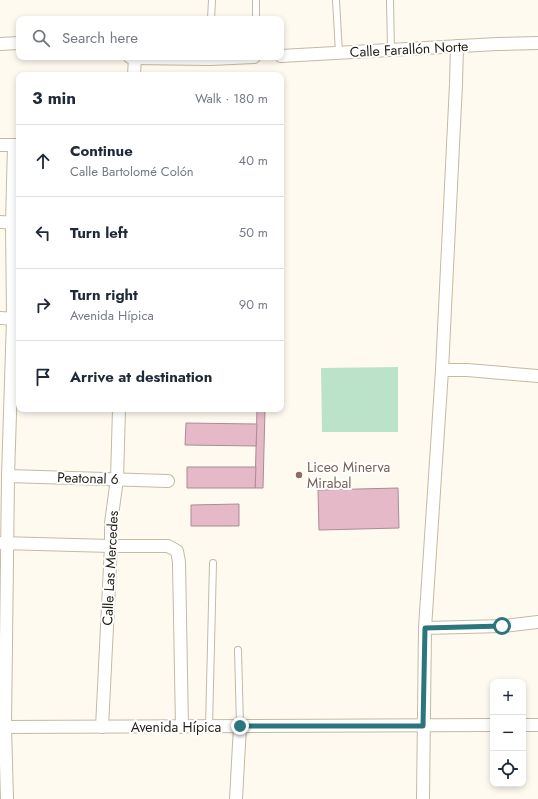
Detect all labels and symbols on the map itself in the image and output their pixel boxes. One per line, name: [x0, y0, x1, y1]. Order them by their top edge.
street label: Calle Farallón Norte: [349, 36, 469, 62]
place label: Liceo Minerva Mirabal: [307, 457, 390, 493]
street label: Peatonal 6: [57, 467, 119, 489]
marker: Liceo Minerva Mirabal: [294, 470, 304, 480]
street label: Calle Las Mercedes: [97, 510, 123, 626]
route start: [493, 617, 511, 635]
street label: Avenida Hípica: [131, 717, 221, 737]
route end: [231, 717, 249, 735]

